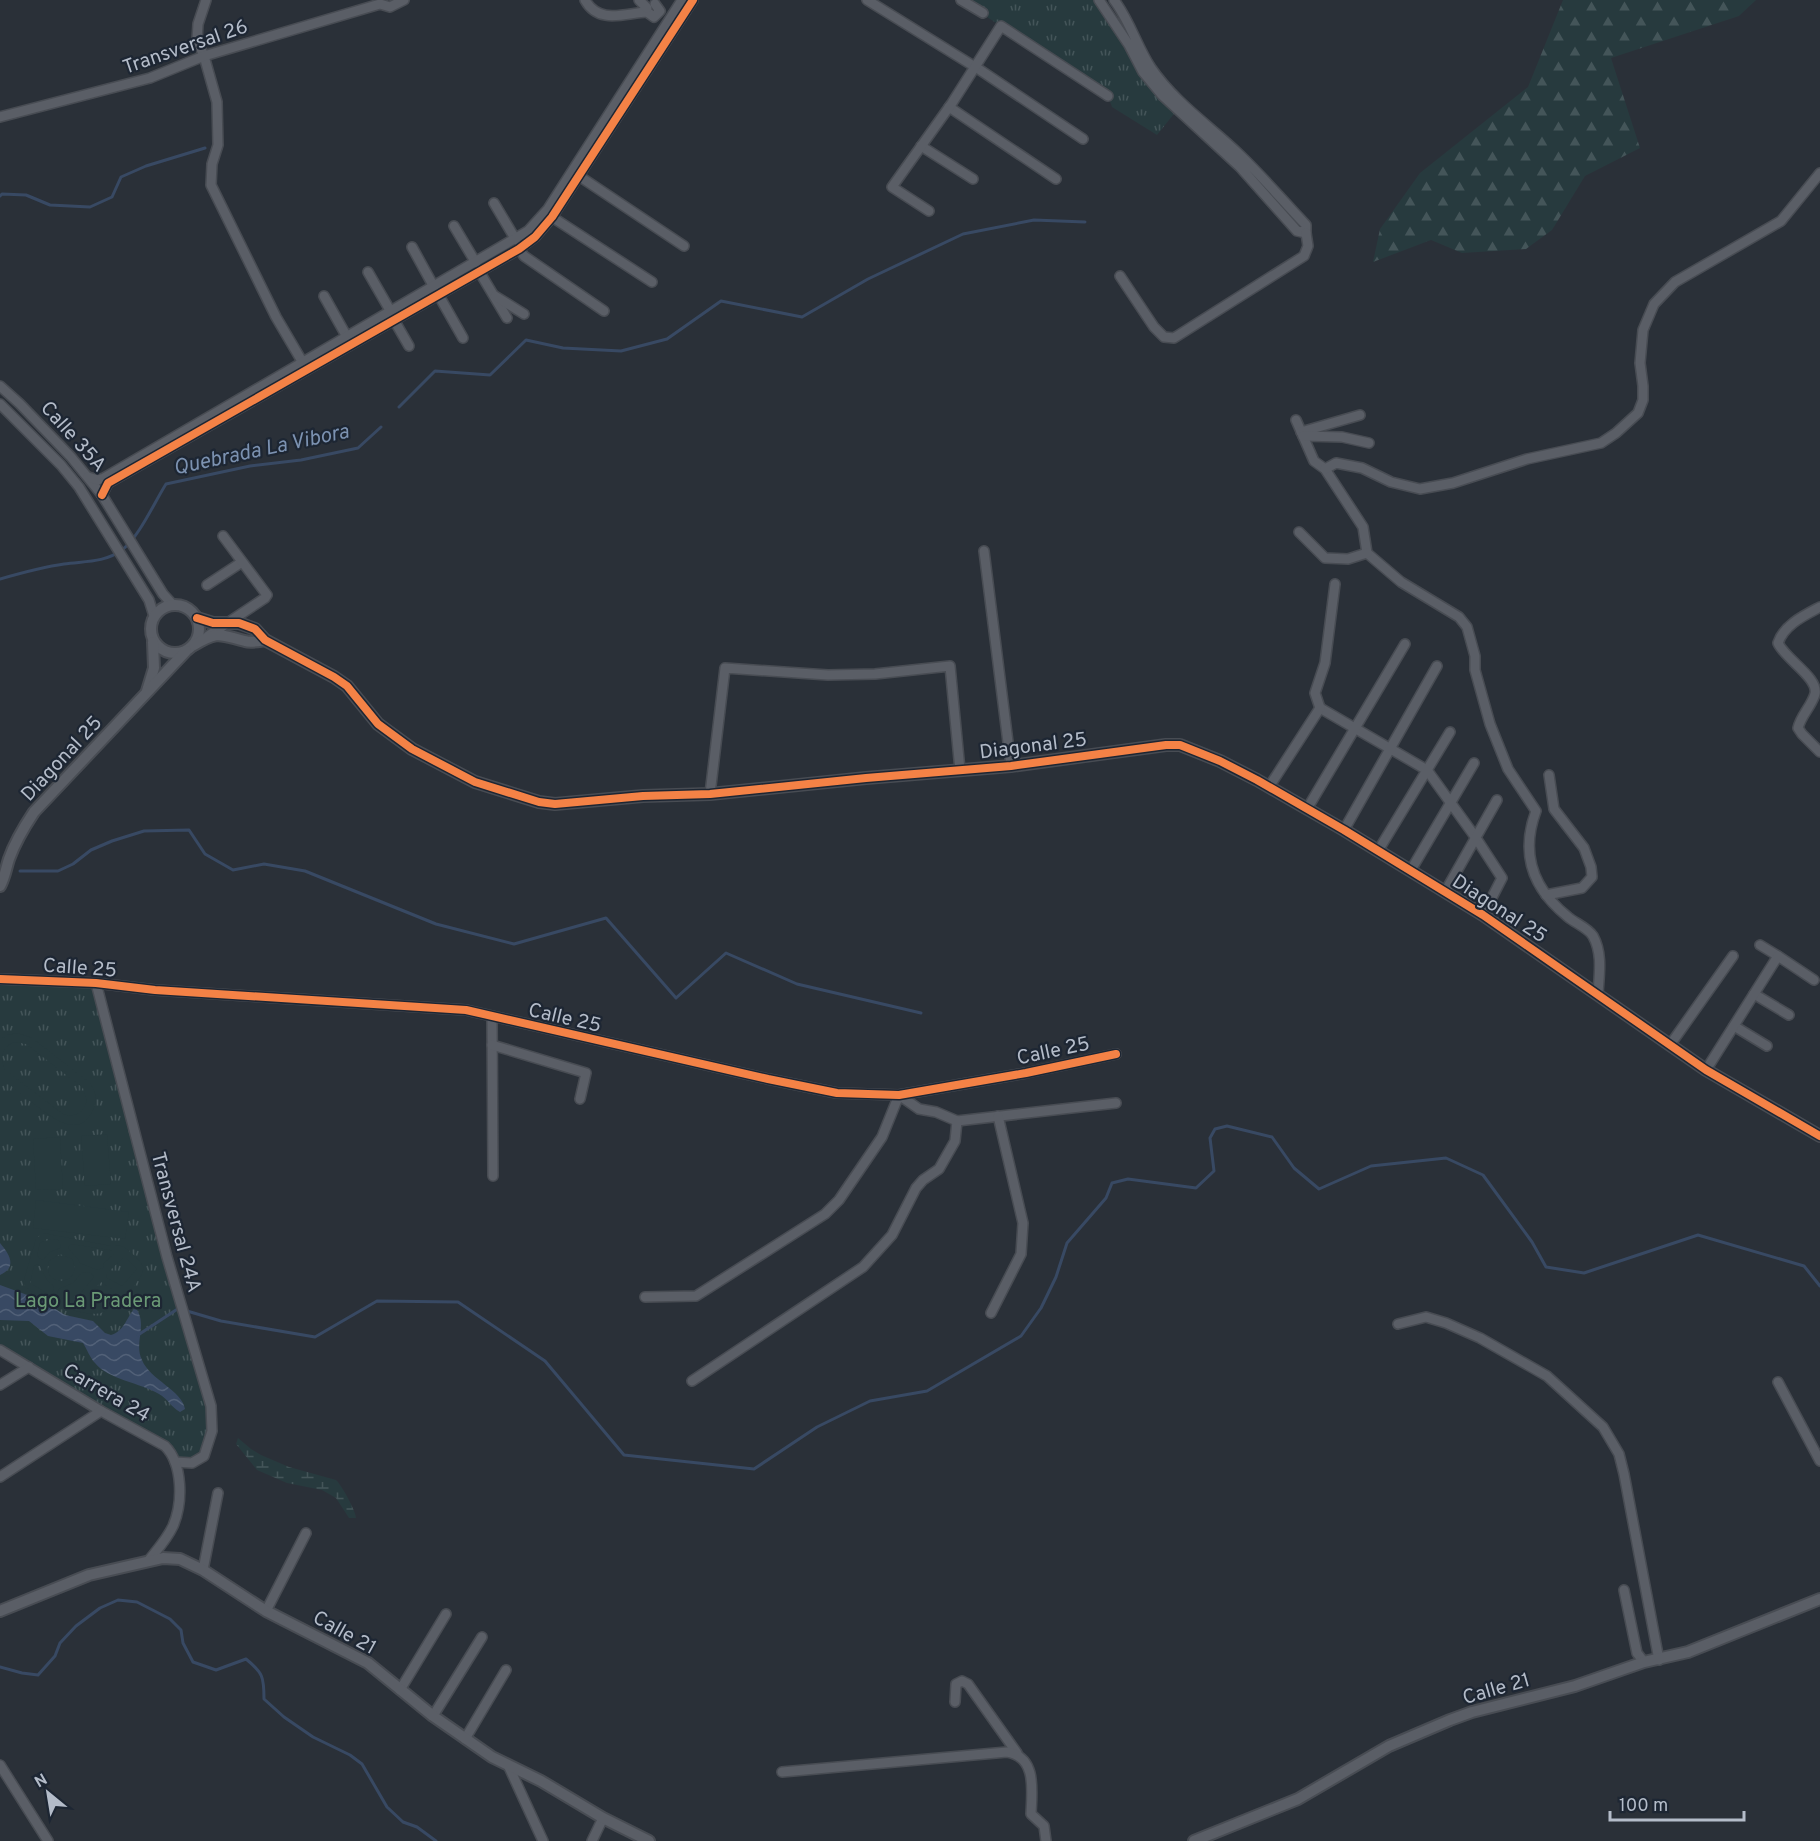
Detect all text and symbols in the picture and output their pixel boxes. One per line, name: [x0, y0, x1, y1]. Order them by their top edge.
street label: Transversal 26: [120, 14, 252, 81]
street label: Calle 35A: [34, 396, 111, 478]
water label: Quebrada La Vibora: [171, 419, 352, 482]
street label: Diagonal 25: [16, 711, 109, 808]
street label: Diagonal 25: [978, 727, 1089, 766]
street label: Diagonal 25: [1446, 869, 1551, 950]
street label: Calle 25: [42, 953, 118, 985]
street label: Calle 25: [526, 998, 604, 1040]
street label: Calle 25: [1014, 1032, 1092, 1072]
street label: Transversal 24A: [144, 1149, 206, 1296]
park label: Lago La Pradera: [15, 1289, 161, 1315]
street label: Carrera 24: [58, 1358, 154, 1429]
street label: Calle 21: [308, 1606, 381, 1662]
street label: Calle 21: [1460, 1668, 1533, 1712]
north arrow: [18, 1763, 78, 1823]
text: N: [32, 1770, 51, 1793]
scale bar: [1610, 1784, 1744, 1822]
text: 100 m: [1619, 1795, 1668, 1818]

